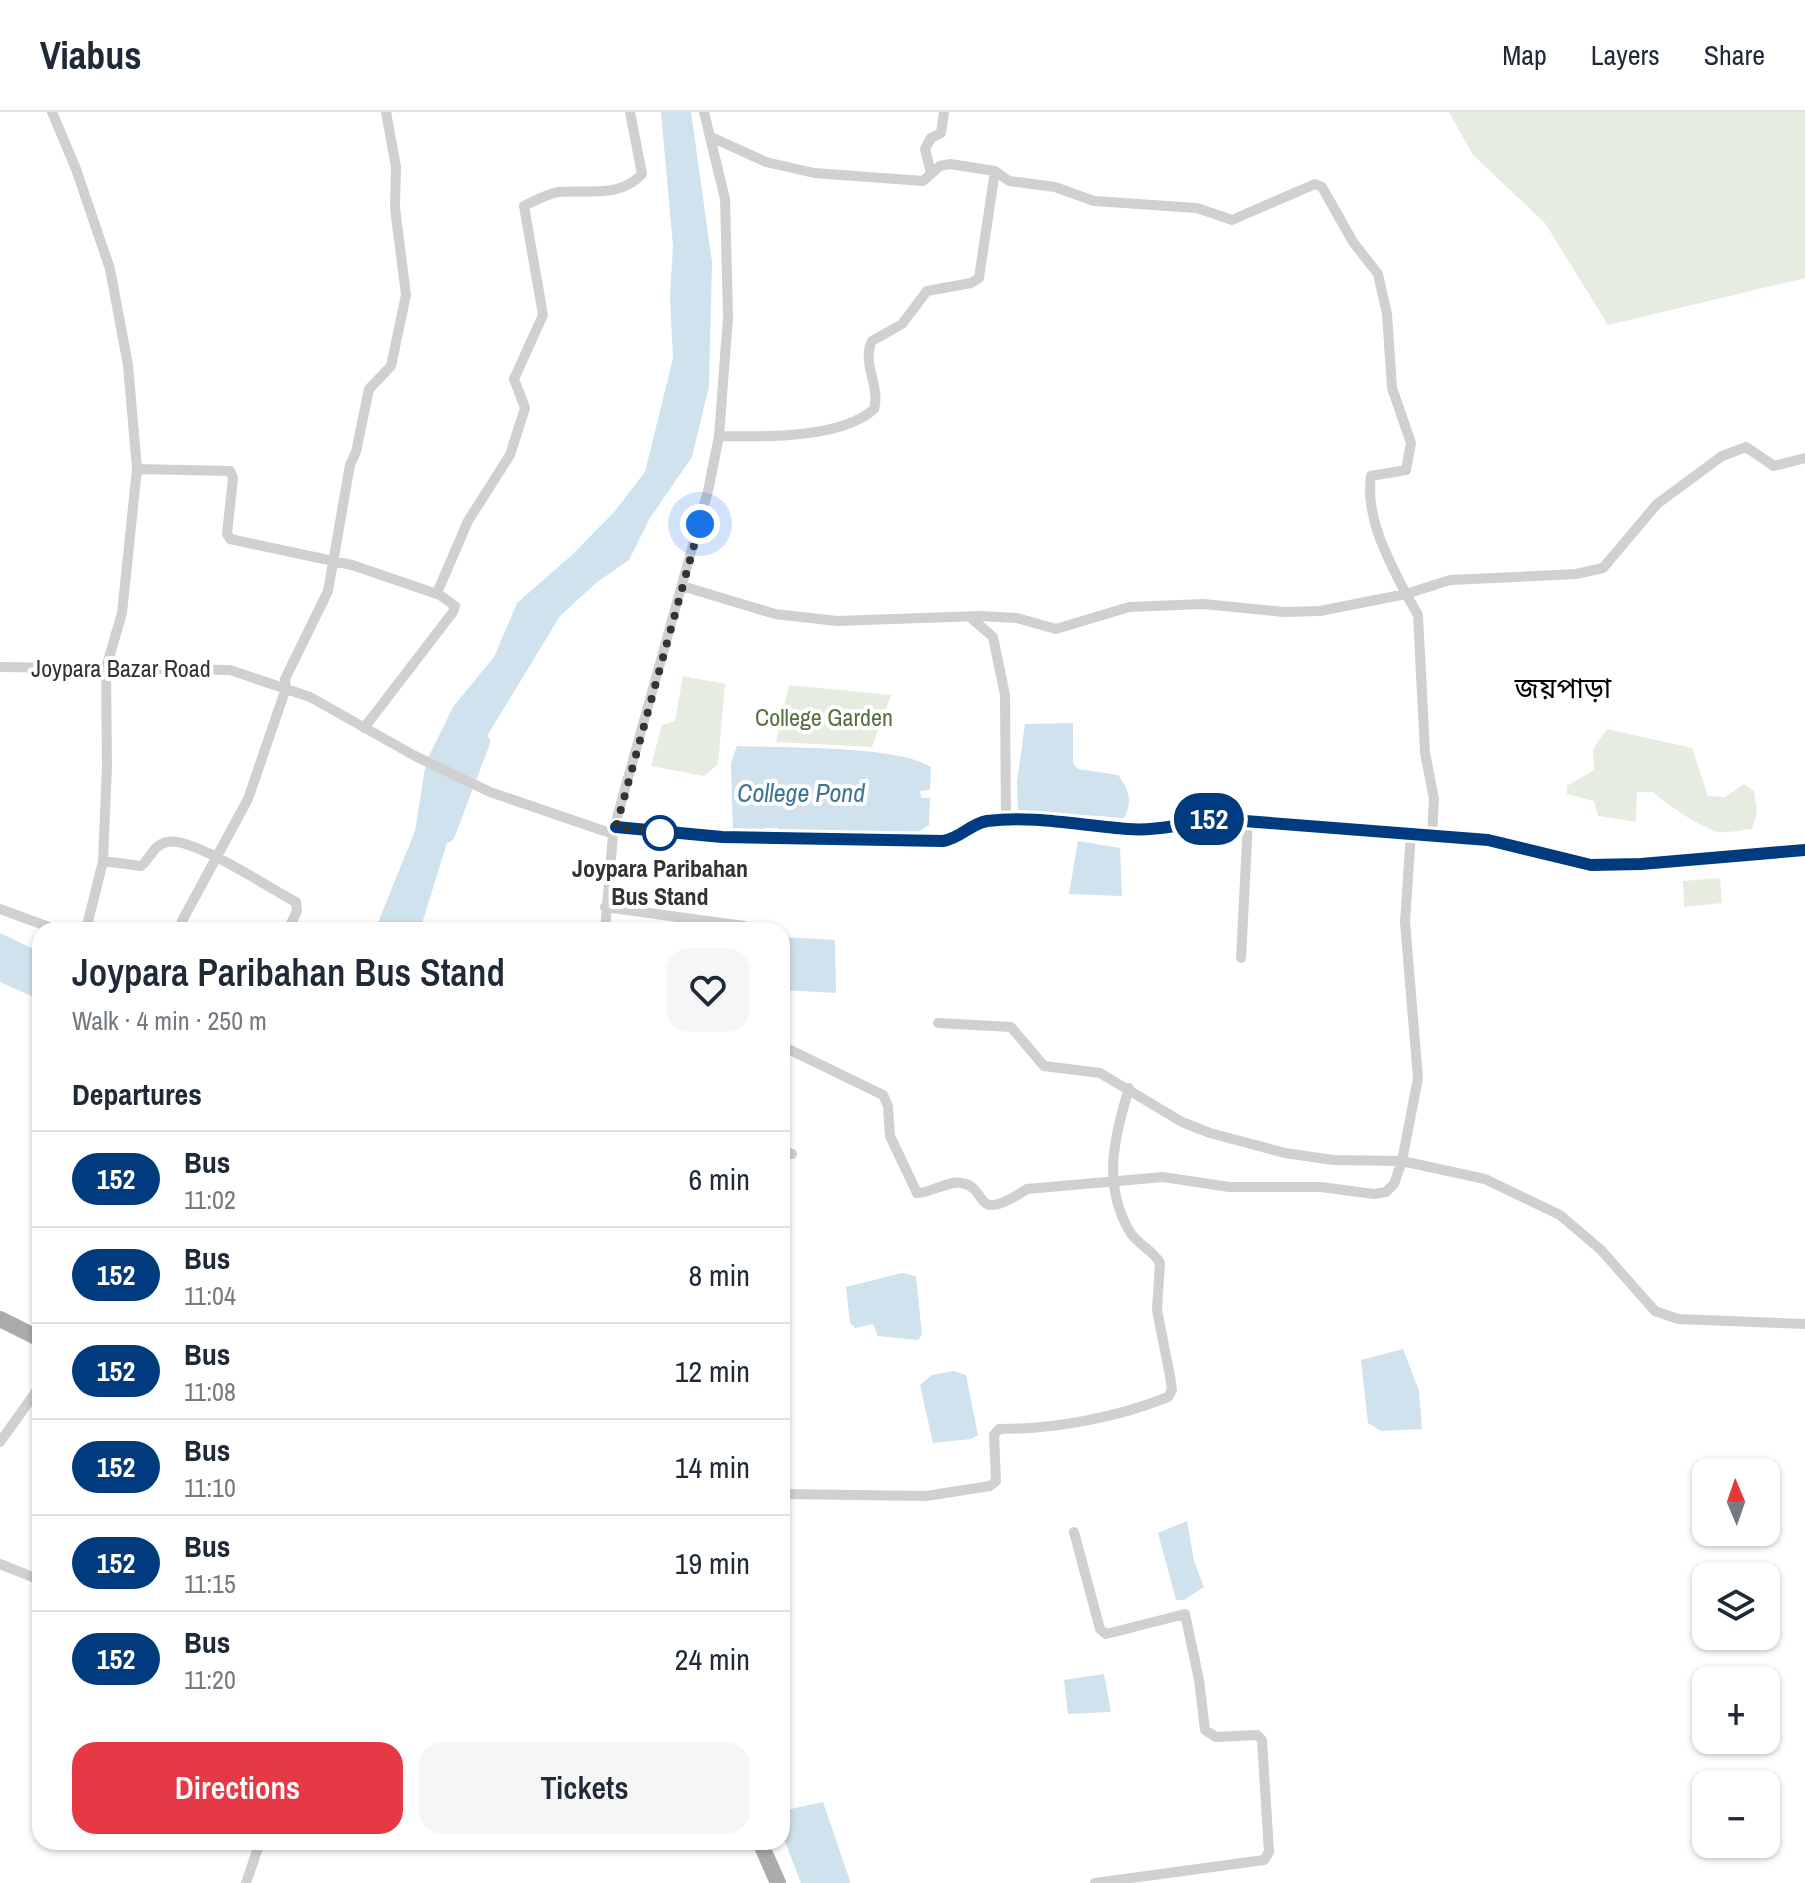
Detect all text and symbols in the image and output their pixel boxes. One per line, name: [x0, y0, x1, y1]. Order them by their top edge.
text: Viabus: [40, 30, 142, 81]
text: Map: [1502, 36, 1547, 74]
text: Layers: [1591, 36, 1660, 74]
text: Share: [1704, 36, 1765, 74]
your location: [680, 504, 720, 544]
street label: Joypara Bazar Road: [31, 652, 211, 684]
district label: জয়পাড়া: [1514, 669, 1612, 707]
park label: College Garden: [755, 701, 893, 733]
water label: College Pond: [737, 775, 865, 810]
line badge: 152: [1163, 793, 1255, 845]
text: 152: [1190, 800, 1228, 838]
marker: Joypara Paribahan Bus Stand: [643, 816, 677, 850]
place label: Joypara Paribahan Bus Stand: [572, 852, 748, 912]
text: Joypara Paribahan Bus Stand: [72, 947, 505, 998]
button: heart: [666, 948, 750, 1032]
text: Walk · 4 min · 250 m: [72, 1003, 267, 1038]
text: Departures: [72, 1074, 202, 1114]
text: Bus: [184, 1142, 230, 1182]
text: 6 min: [688, 1159, 750, 1199]
text: 152: [97, 1160, 135, 1198]
text: 11:02: [184, 1182, 236, 1217]
text: Bus: [184, 1238, 230, 1278]
text: 8 min: [688, 1255, 750, 1295]
text: 152: [97, 1256, 135, 1294]
text: 11:04: [184, 1278, 236, 1313]
text: Bus: [184, 1334, 230, 1374]
text: 12 min: [675, 1351, 750, 1391]
text: 152: [97, 1352, 135, 1390]
text: 11:08: [184, 1374, 236, 1409]
text: Bus: [184, 1430, 230, 1470]
text: 14 min: [675, 1447, 750, 1487]
text: 152: [97, 1448, 135, 1486]
north arrow: [1692, 1458, 1780, 1546]
map controls: [1692, 1458, 1780, 1858]
text: 11:10: [184, 1470, 236, 1505]
text: Bus: [184, 1526, 230, 1566]
text: 19 min: [675, 1543, 750, 1583]
text: 152: [97, 1544, 135, 1582]
button: layers: [1692, 1562, 1780, 1650]
text: 11:15: [184, 1566, 236, 1601]
text: Bus: [184, 1622, 230, 1662]
text: 24 min: [675, 1639, 750, 1679]
text: 152: [97, 1640, 135, 1678]
text: 11:20: [184, 1662, 236, 1697]
button: +: [1692, 1666, 1780, 1754]
button: Directions: [72, 1742, 403, 1834]
button: Tickets: [419, 1742, 750, 1834]
button: −: [1692, 1770, 1780, 1858]

